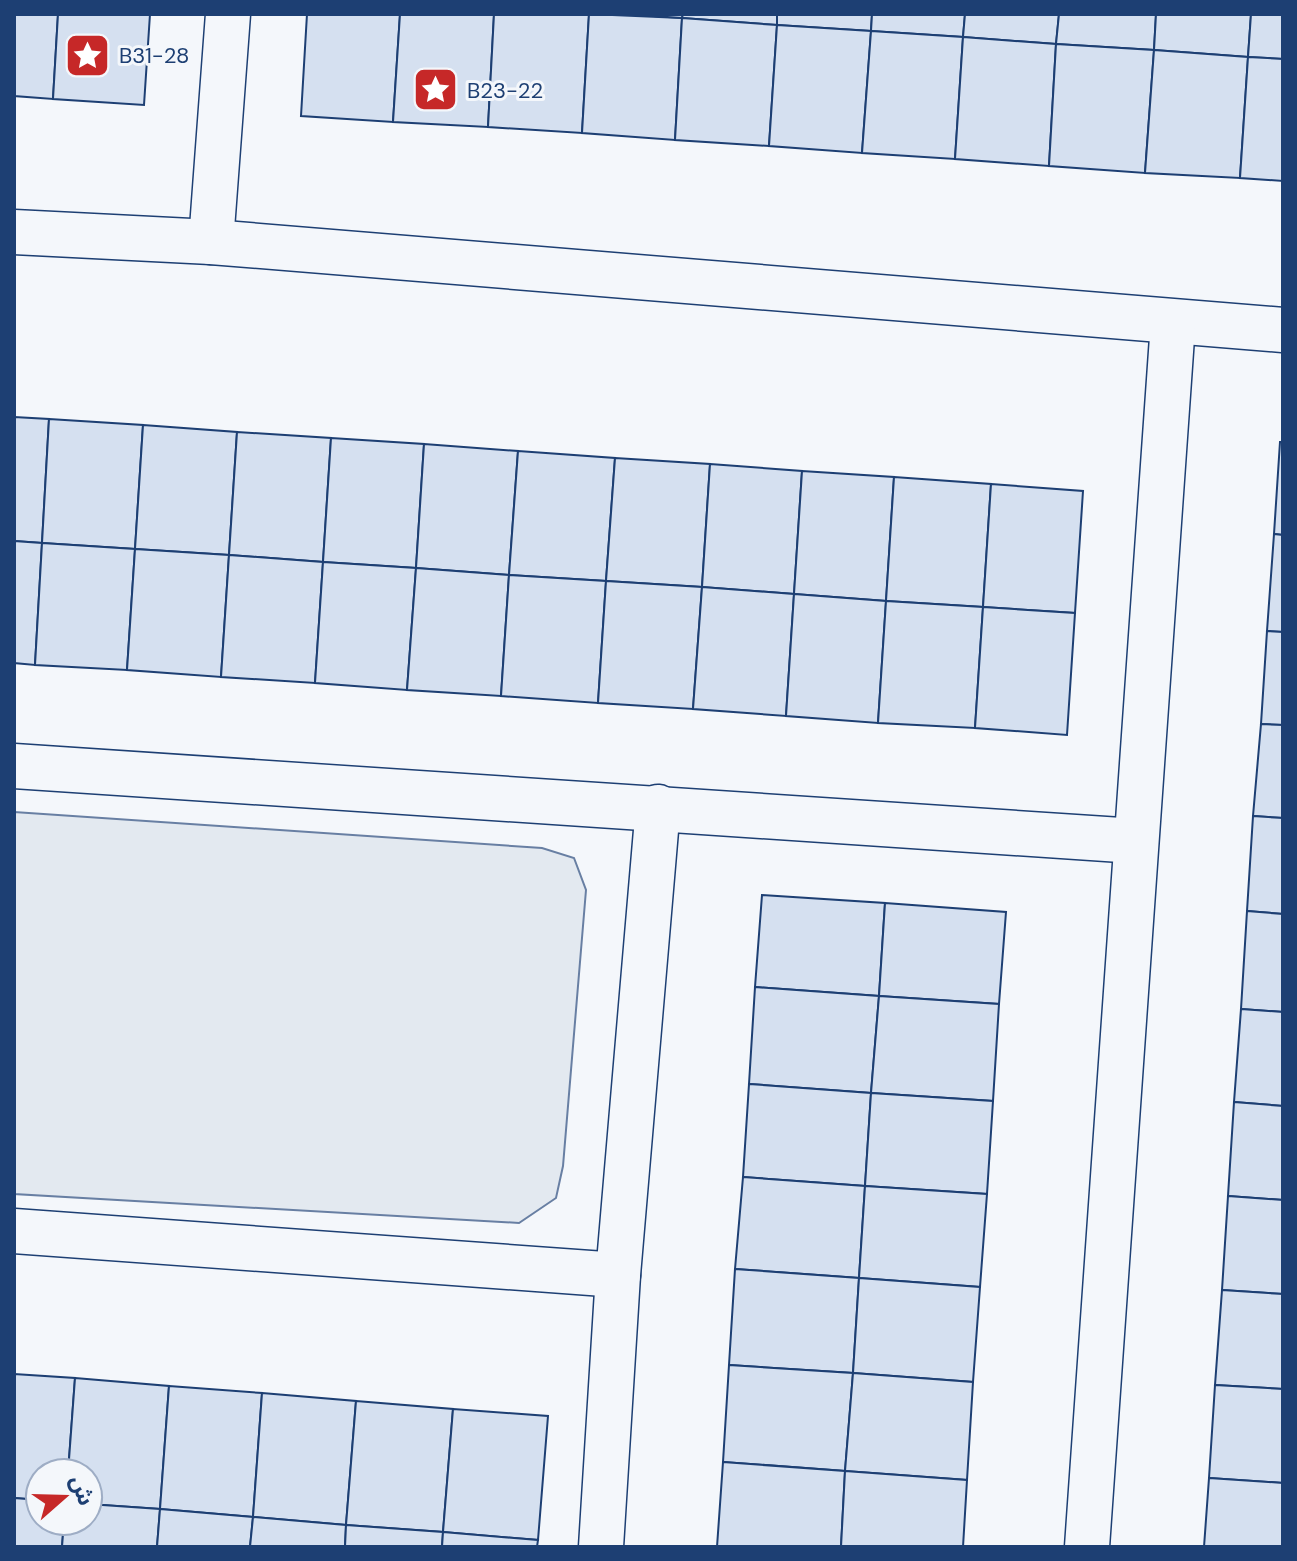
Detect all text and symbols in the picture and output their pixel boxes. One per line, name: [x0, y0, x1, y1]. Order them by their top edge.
place icon: B31-28: [64, 31, 112, 79]
place label: B31-28: [119, 41, 189, 70]
place icon: B23-22: [412, 66, 460, 114]
place label: B23-22: [467, 76, 543, 105]
north arrow: [24, 1457, 104, 1537]
text: ش: [64, 1471, 101, 1509]

